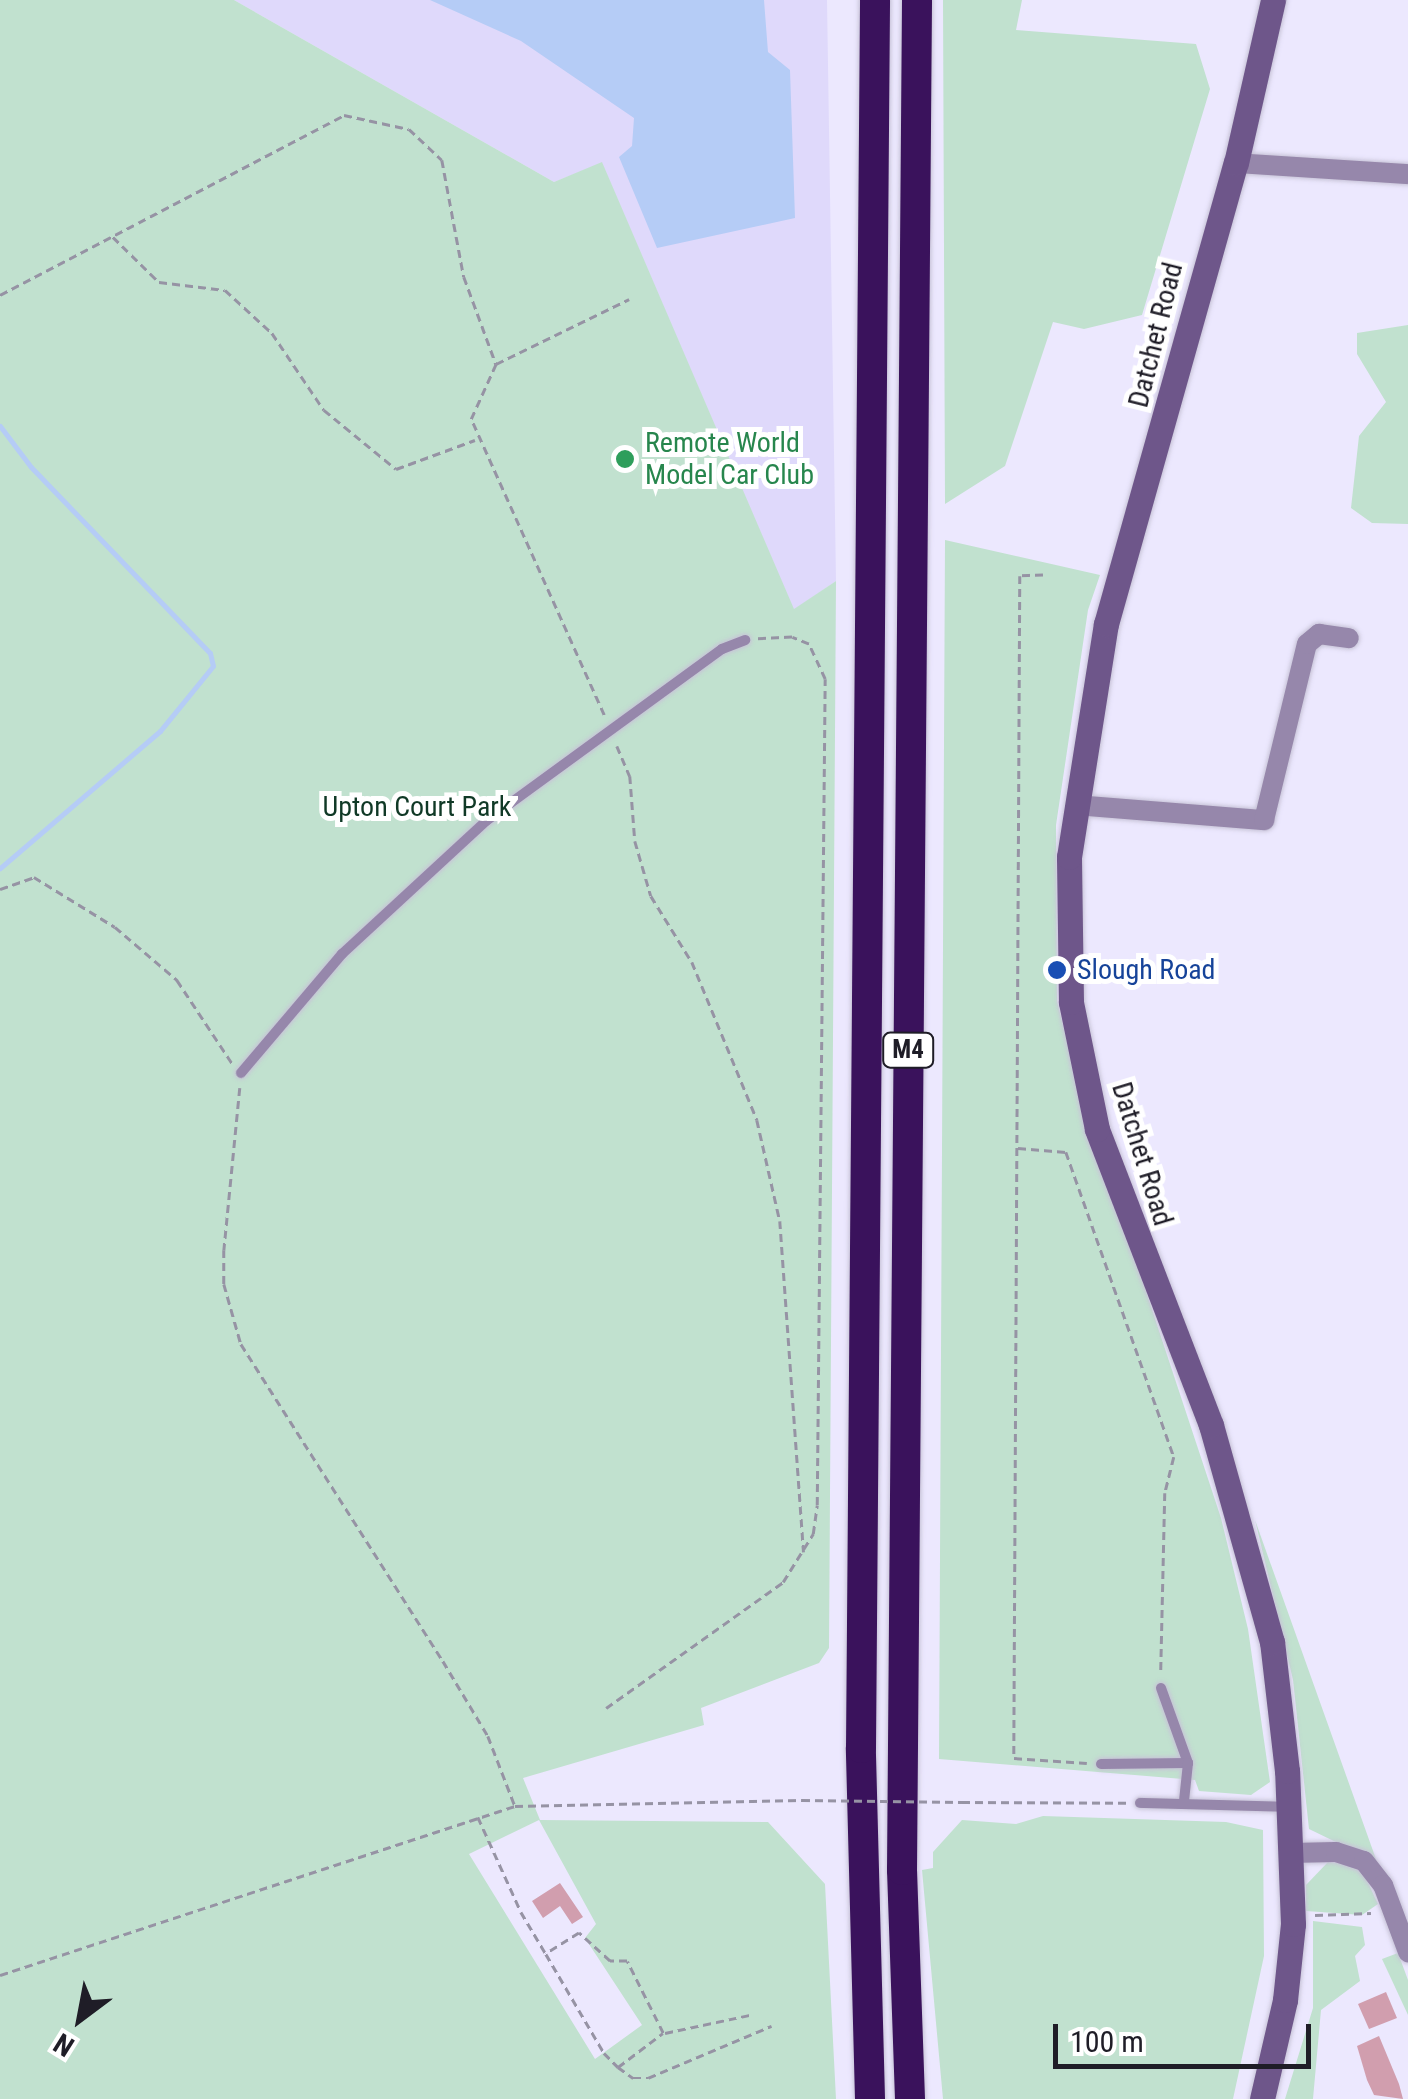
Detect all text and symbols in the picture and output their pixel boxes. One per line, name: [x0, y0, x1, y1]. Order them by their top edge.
street label: Datchet Road: [1122, 259, 1190, 411]
place label: Remote World Model Car Club: [645, 426, 814, 492]
marker: Remote World Model Car Club: [614, 448, 636, 470]
park label: Upton Court Park: [323, 790, 511, 824]
place label: Slough Road: [1077, 953, 1216, 987]
marker: Slough Road: [1046, 959, 1068, 981]
road number: M4: [880, 1030, 936, 1070]
street label: Datchet Road: [1104, 1078, 1180, 1230]
north arrow: [30, 1969, 130, 2069]
scale bar: [1058, 2004, 1316, 2066]
text: 100 m: [1070, 2024, 1144, 2059]
text: N: [48, 2026, 80, 2063]

